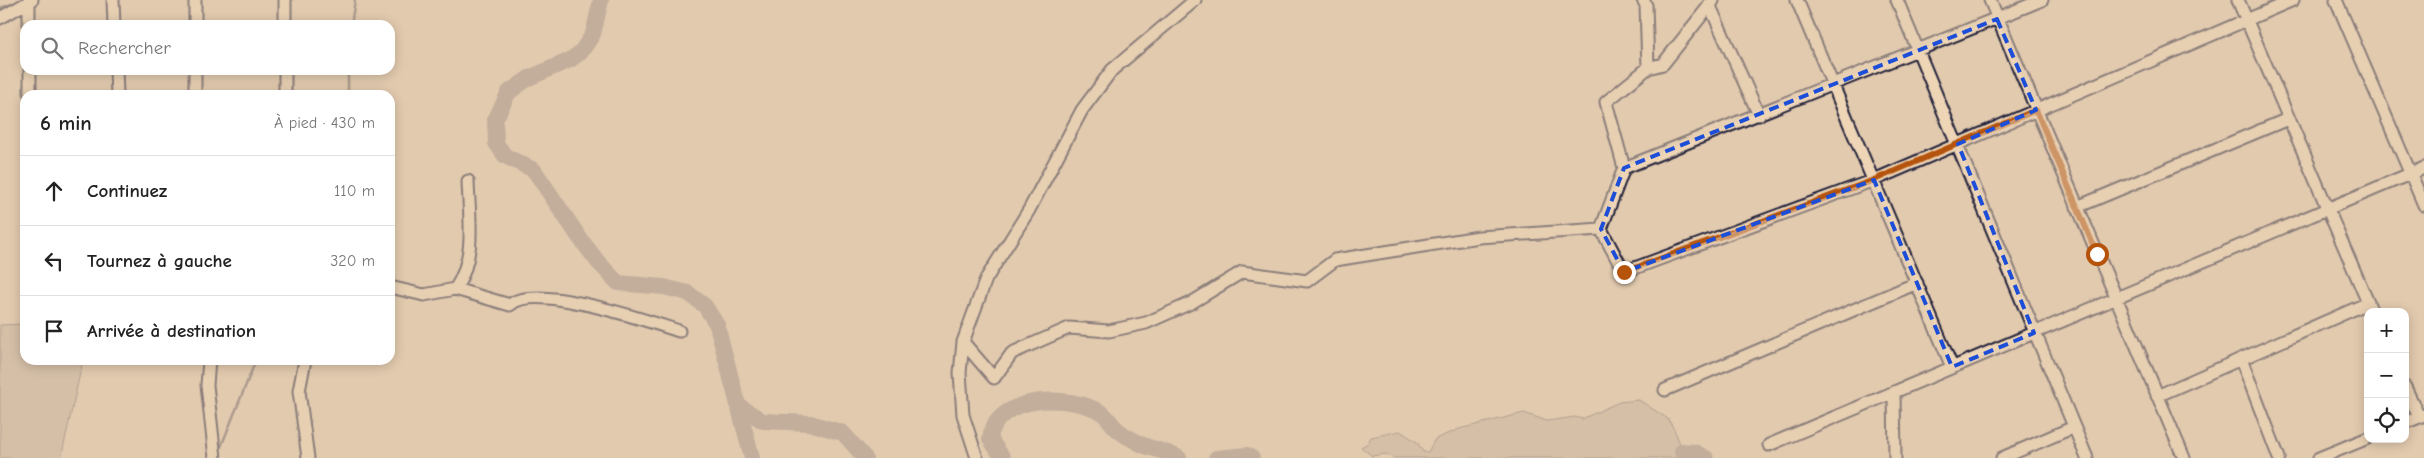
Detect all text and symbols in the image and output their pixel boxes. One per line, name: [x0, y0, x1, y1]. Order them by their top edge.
search box: [20, 20, 395, 75]
icon: search: [38, 34, 66, 62]
text: Rechercher: [78, 37, 171, 59]
text: 6 min: [40, 111, 92, 135]
text: À pied · 430 m: [274, 114, 375, 132]
icon: ahead: [40, 177, 68, 205]
text: Continuez: [87, 180, 167, 202]
text: 110 m: [334, 182, 375, 200]
route start: [2086, 243, 2109, 266]
icon: left: [40, 247, 68, 275]
text: Tournez à gauche: [87, 250, 232, 272]
text: 320 m: [330, 252, 375, 270]
route end: [1613, 261, 1636, 284]
map controls: [2364, 308, 2409, 443]
button: +: [2364, 308, 2409, 353]
icon: arrive: [40, 317, 68, 345]
text: Arrivée à destination: [87, 320, 256, 342]
button: −: [2364, 353, 2409, 398]
button: locate: [2364, 398, 2409, 443]

